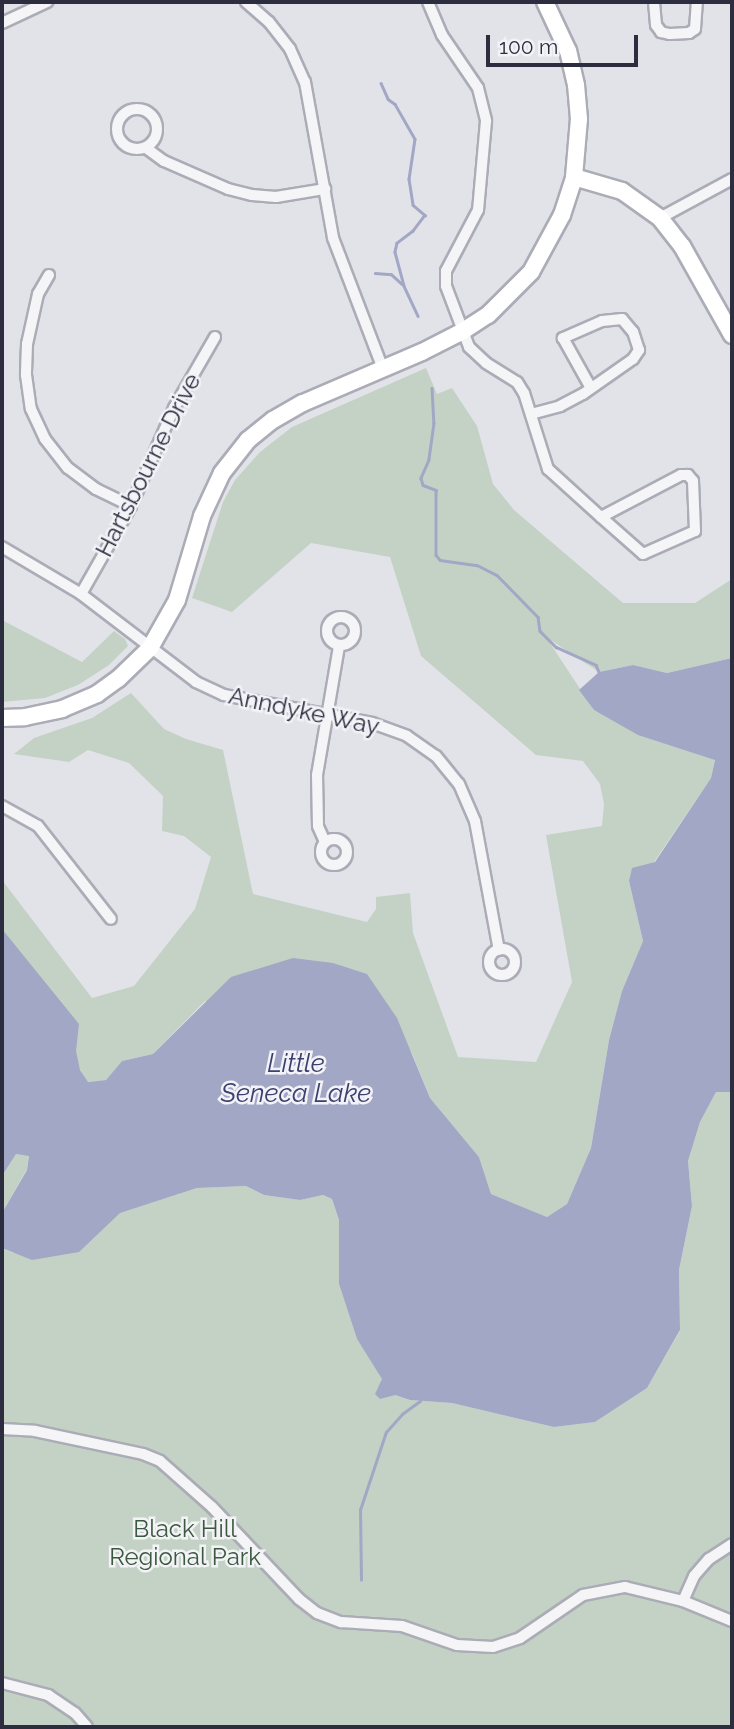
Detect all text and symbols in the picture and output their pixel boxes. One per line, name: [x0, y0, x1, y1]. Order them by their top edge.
scale bar: [489, 21, 641, 65]
text: 100 m: [499, 34, 558, 59]
street label: Hartsbourne Drive: [89, 368, 207, 562]
street label: Anndyke Way: [226, 681, 382, 741]
water label: Little Seneca Lake: [221, 1048, 371, 1110]
park label: Black Hill Regional Park: [109, 1515, 261, 1571]

